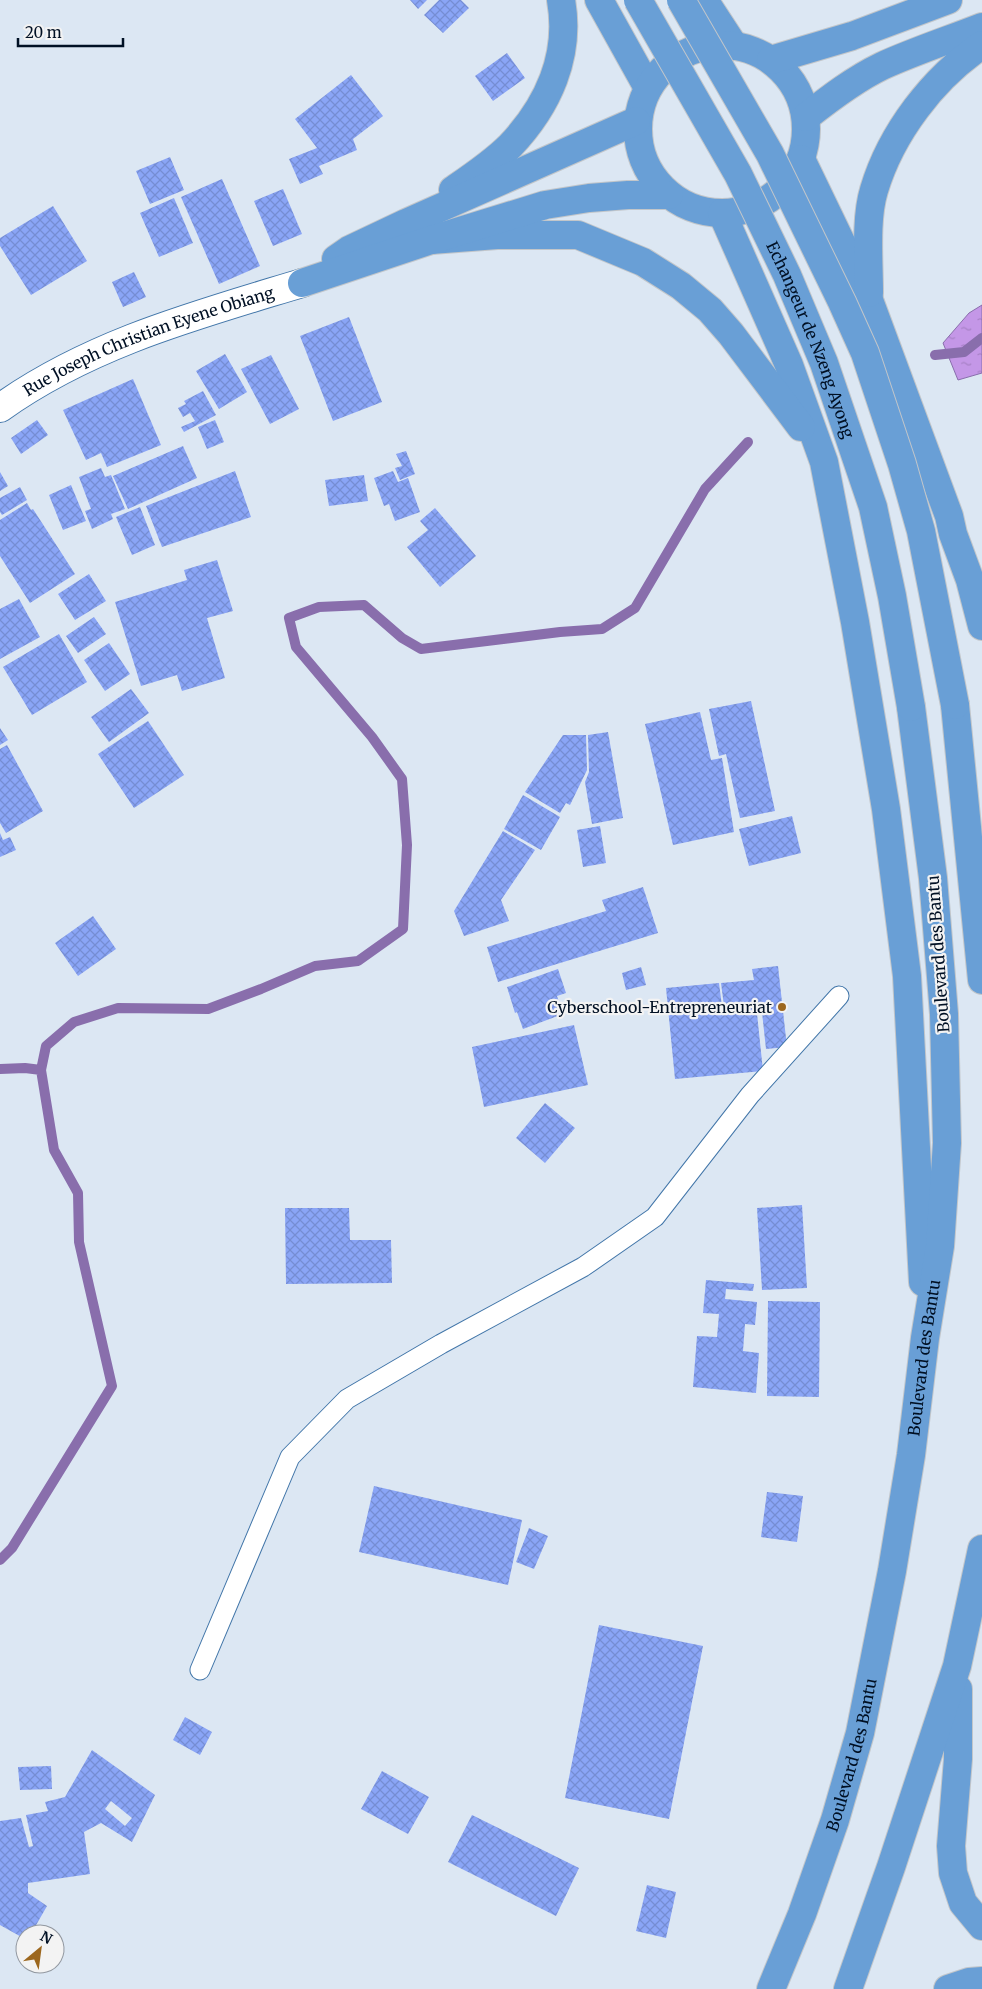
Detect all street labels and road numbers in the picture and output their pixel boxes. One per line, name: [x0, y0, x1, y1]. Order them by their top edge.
street label: Echangeur de Nzeng Ayong: [762, 238, 859, 441]
street label: Rue Joseph Christian Eyene Obiang: [19, 282, 276, 400]
street label: Boulevard des Bantu: [923, 875, 953, 1033]
street label: Boulevard des Bantu: [903, 1278, 944, 1437]
street label: Boulevard des Bantu: [822, 1676, 881, 1834]

